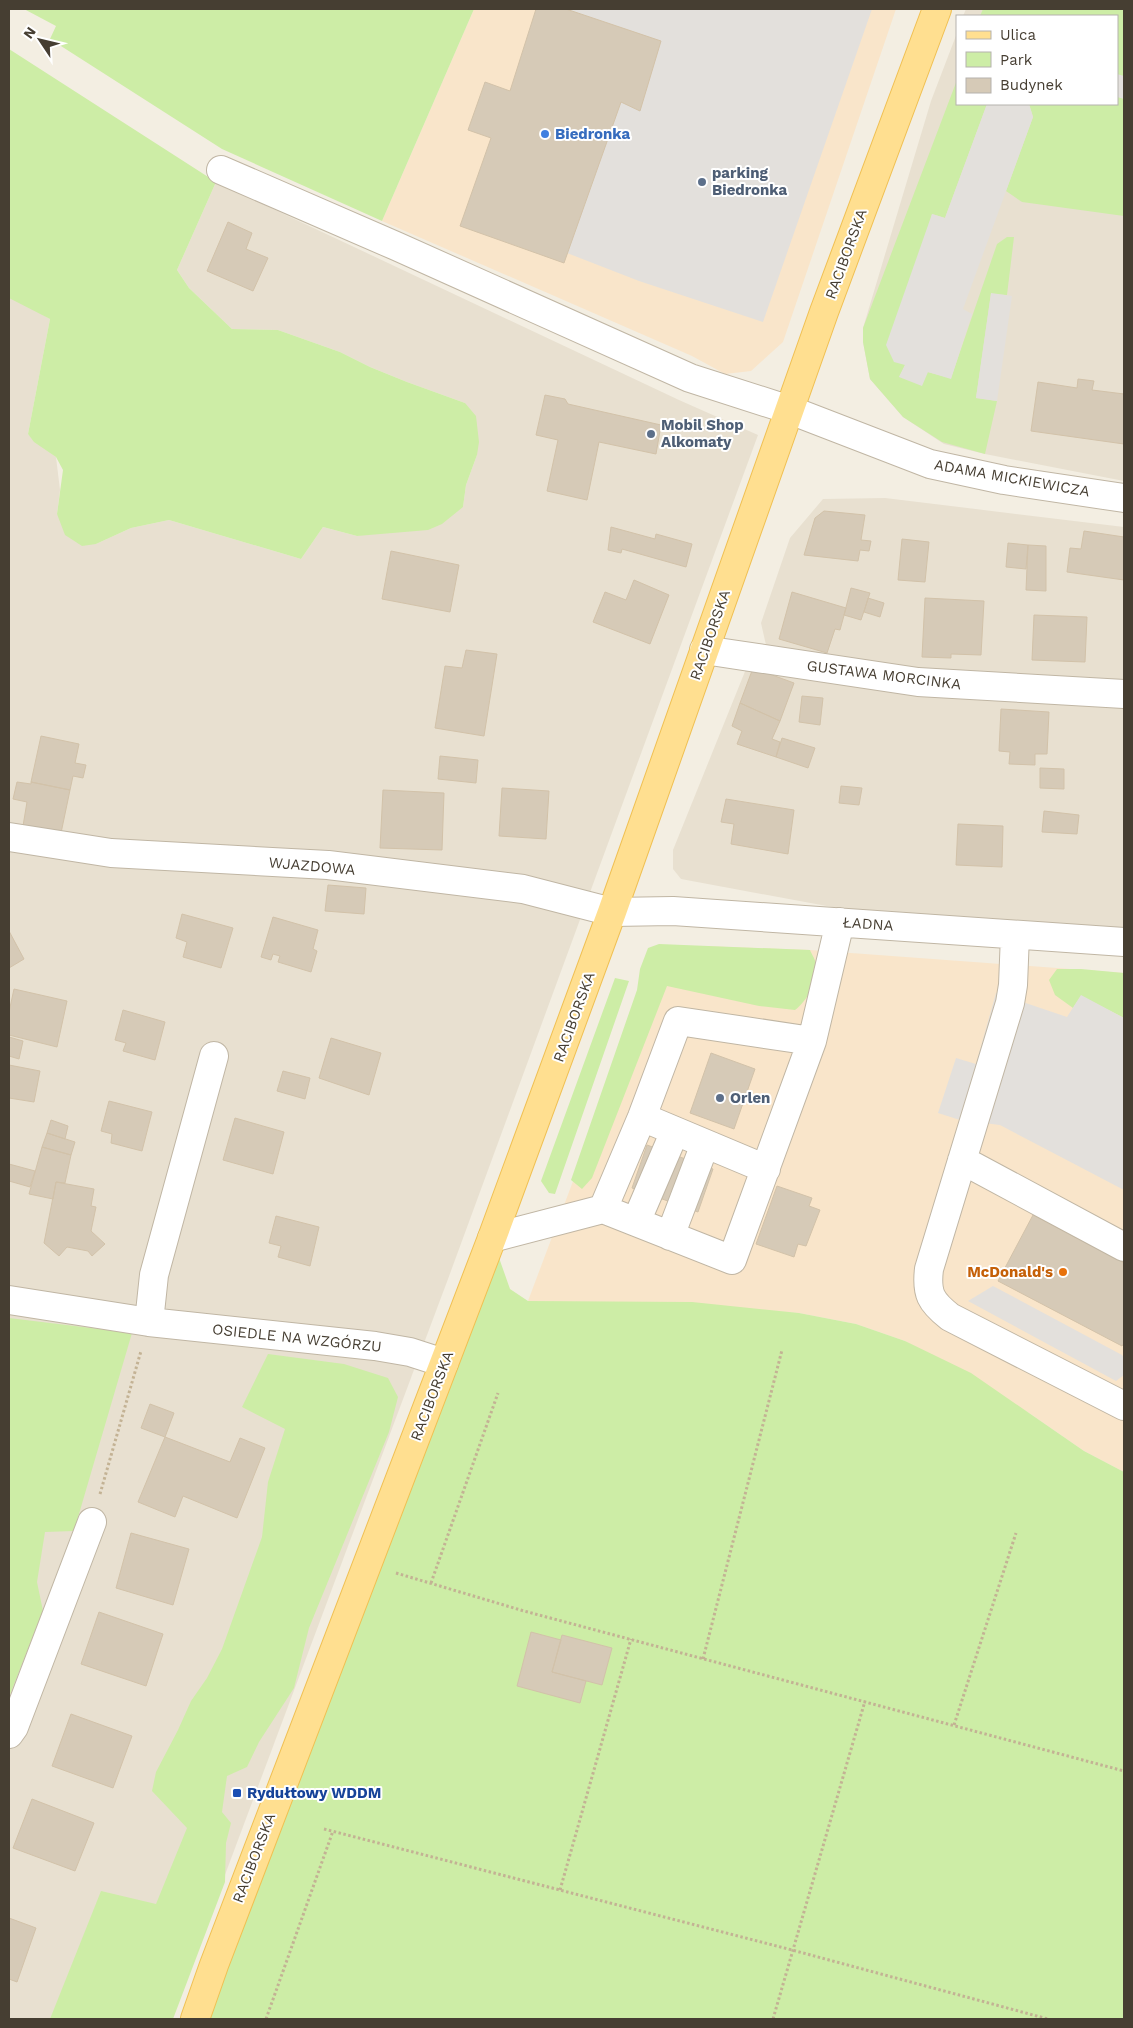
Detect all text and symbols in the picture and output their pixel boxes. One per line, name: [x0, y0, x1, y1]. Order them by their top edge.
north arrow: [15, 15, 65, 65]
legend: [956, 15, 1118, 105]
text: N: [20, 24, 39, 41]
text: Ulica: [1000, 26, 1037, 44]
text: Park: [1000, 51, 1033, 69]
text: Budynek: [1000, 76, 1063, 94]
place label: Biedronka: [555, 125, 631, 143]
marker: Biedronka: [539, 128, 551, 140]
place label: parking Biedronka: [712, 164, 788, 199]
marker: parking Biedronka: [696, 176, 708, 188]
street label: RACIBORSKA: [821, 206, 871, 302]
place label: Mobil Shop Alkomaty: [661, 416, 744, 451]
marker: Mobil Shop Alkomaty: [645, 428, 657, 440]
street label: ADAMA MICKIEWICZA: [933, 455, 1091, 501]
street label: RACIBORSKA: [686, 587, 734, 683]
street label: GUSTAWA MORCINKA: [806, 657, 962, 693]
street label: WJAZDOWA: [268, 853, 356, 879]
street label: ŁADNA: [842, 913, 894, 935]
street label: RACIBORSKA: [549, 969, 599, 1065]
place label: Orlen: [730, 1089, 770, 1107]
marker: Orlen: [714, 1092, 726, 1104]
place label: McDonald's: [967, 1263, 1053, 1281]
marker: McDonald's: [1057, 1266, 1069, 1278]
street label: OSIEDLE NA WZGÓRZU: [211, 1319, 383, 1356]
street label: RACIBORSKA: [407, 1349, 457, 1443]
place label: Rydułtowy WDDM: [247, 1784, 381, 1802]
marker: Rydułtowy WDDM: [231, 1787, 243, 1799]
street label: RACIBORSKA: [229, 1811, 279, 1905]

